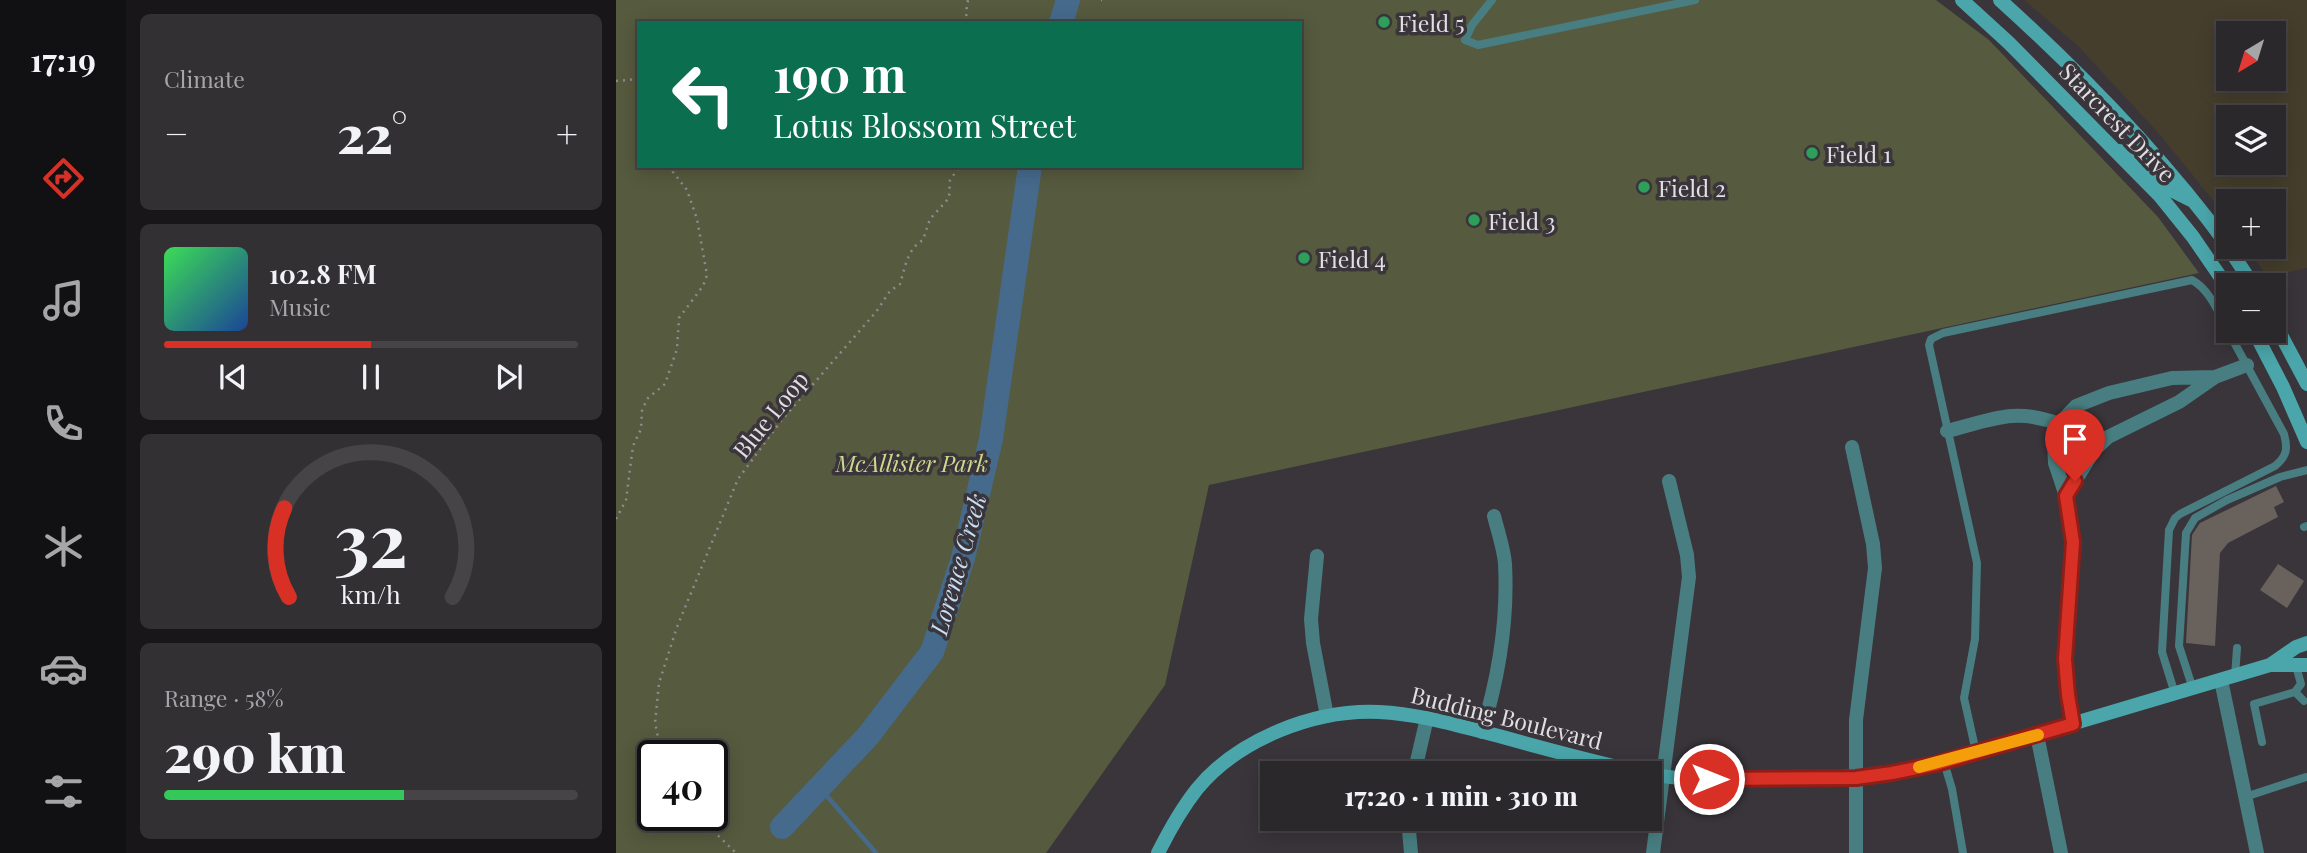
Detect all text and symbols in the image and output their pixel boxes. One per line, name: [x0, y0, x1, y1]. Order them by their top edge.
place label: Field 5: [1398, 7, 1464, 38]
marker: Field 5: [1376, 14, 1392, 30]
north arrow: [2216, 21, 2286, 91]
map controls: [2216, 21, 2286, 343]
text: 17:19: [30, 37, 96, 80]
text: 190 m: [773, 40, 906, 105]
icon: left: [658, 49, 749, 140]
street label: Starcrest Drive: [2053, 56, 2183, 188]
text: Climate: [164, 63, 245, 94]
text: 22°: [337, 98, 407, 167]
text: Lotus Blossom Street: [773, 103, 1076, 146]
button: layers: [2216, 105, 2286, 175]
text: −: [164, 107, 189, 158]
text: +: [556, 107, 578, 158]
place label: Field 1: [1826, 138, 1892, 169]
marker: Field 1: [1804, 145, 1820, 161]
icon: directions: [39, 154, 88, 203]
place label: Field 2: [1658, 172, 1726, 203]
marker: Field 2: [1636, 179, 1652, 195]
button: +: [2216, 189, 2286, 259]
place label: Field 3: [1488, 205, 1555, 236]
marker: Field 3: [1466, 212, 1482, 228]
place label: Field 4: [1318, 243, 1386, 274]
marker: Field 4: [1296, 250, 1312, 266]
text: 102.8 FM: [269, 256, 376, 291]
button: −: [2216, 273, 2286, 343]
icon: music: [39, 276, 88, 325]
text: Music: [269, 291, 330, 322]
icon: previous: [214, 358, 252, 396]
icon: pause: [352, 358, 390, 396]
icon: next: [490, 358, 528, 396]
street label: Blue Loop: [725, 364, 815, 464]
icon: phone: [39, 399, 88, 448]
pin: [2045, 409, 2105, 481]
icon: arrive: [2056, 420, 2094, 458]
park label: McAllister Park: [835, 447, 988, 478]
text: 32: [334, 489, 408, 586]
water label: Lorence Creek: [921, 490, 992, 639]
icon: climate: [39, 522, 88, 571]
text: km/h: [341, 577, 401, 610]
icon: car: [39, 644, 88, 693]
street label: Budding Boulevard: [1408, 678, 1606, 756]
text: Range · 58%: [164, 682, 284, 713]
text: 290 km: [164, 717, 346, 786]
speed limit sign: 40: [637, 740, 728, 831]
position arrow: [1672, 742, 1746, 816]
icon: filters: [39, 767, 88, 816]
text: 17:20 · 1 min · 310 m: [1344, 778, 1578, 813]

